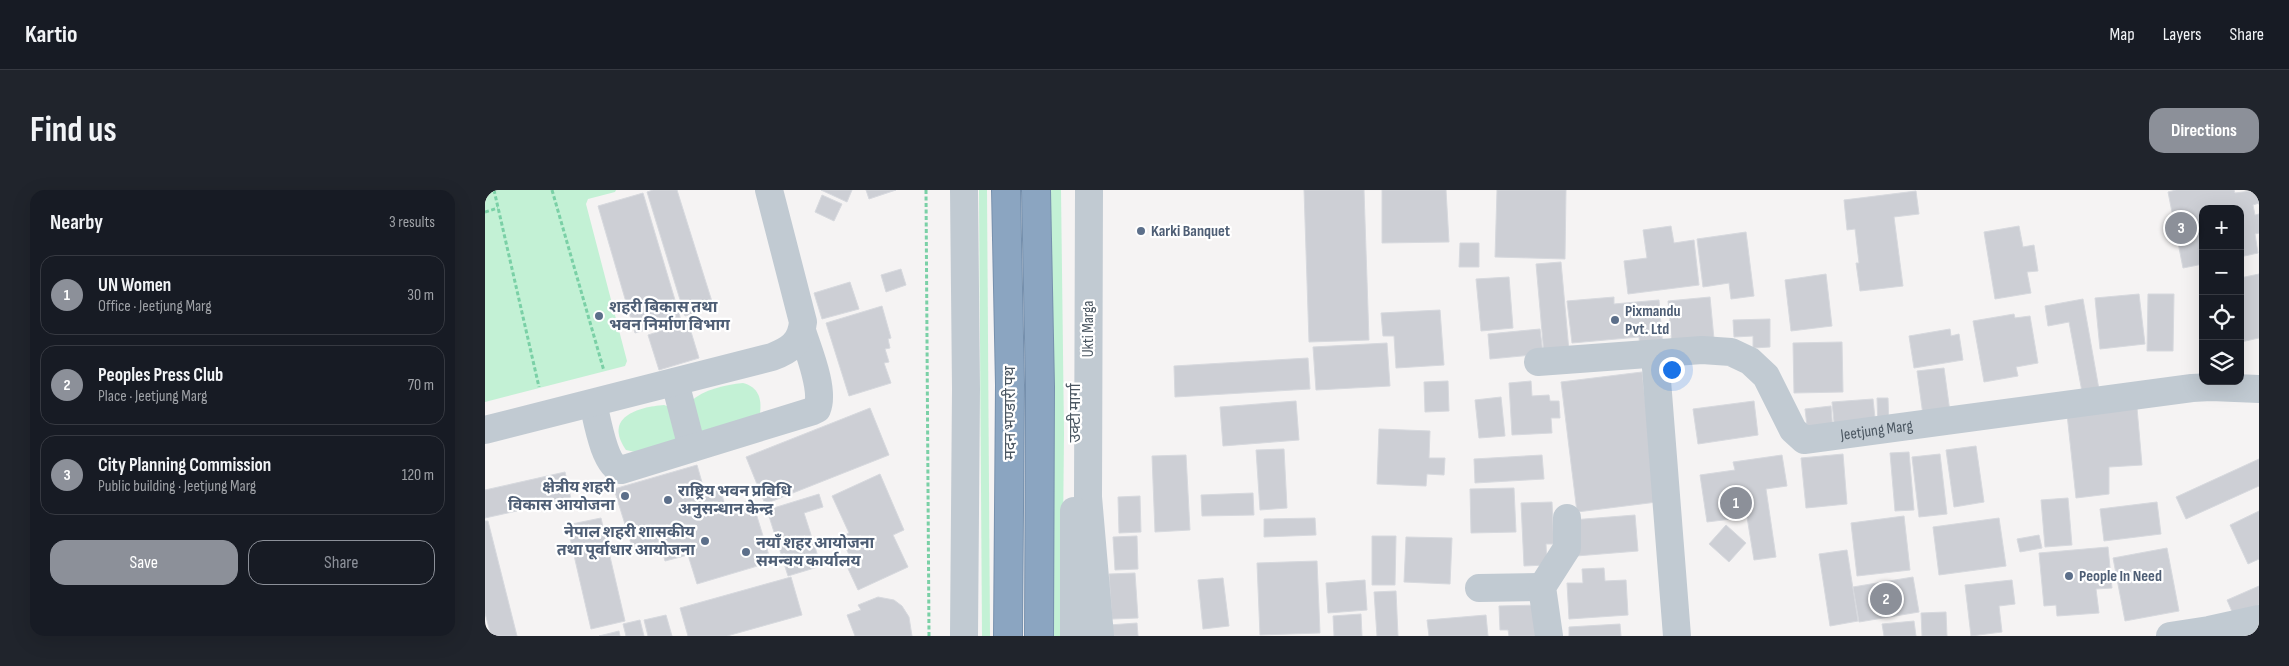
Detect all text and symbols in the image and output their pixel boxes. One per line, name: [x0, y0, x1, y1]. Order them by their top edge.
text: Kartio: [25, 20, 77, 49]
text: Map: [2110, 24, 2135, 45]
text: Layers: [2163, 24, 2202, 45]
text: Share: [2230, 24, 2264, 45]
button: Directions: [2149, 108, 2259, 153]
text: Find us: [30, 109, 117, 152]
map controls: [2199, 205, 2244, 385]
button: +: [2199, 205, 2244, 250]
pin: 3: [2165, 209, 2197, 247]
text: Nearby: [50, 210, 103, 235]
text: 3 results: [389, 213, 435, 232]
place label: Karki Banquet: [1151, 222, 1230, 241]
marker: Karki Banquet: [1135, 225, 1147, 237]
button: −: [2199, 250, 2244, 295]
text: UN Women: [98, 274, 171, 297]
text: 1: [64, 286, 70, 305]
text: 30 m: [407, 286, 434, 305]
button: locate: [2199, 295, 2244, 340]
text: Office · Jeetjung Marg: [98, 297, 212, 316]
place label: शहरी बिकास तथा भवन निर्माण विभाग: [609, 298, 731, 335]
street label: Ukti Marga: [1079, 301, 1098, 357]
place label: Pixmandu Pvt. Ltd: [1625, 302, 1680, 339]
marker: शहरी बिकास तथा भवन निर्माण विभाग: [593, 310, 605, 322]
marker: Pixmandu Pvt. Ltd: [1609, 314, 1621, 326]
button: layers: [2199, 340, 2244, 385]
your location: [1659, 357, 1685, 383]
text: Peoples Press Club: [98, 364, 223, 387]
street label: मदन भण्डारी पथ: [1001, 365, 1020, 460]
text: 2: [63, 376, 71, 395]
text: 70 m: [408, 376, 434, 395]
street label: उक्टी मार्गा: [1065, 382, 1085, 443]
text: Place · Jeetjung Marg: [98, 387, 207, 406]
street label: Jeetjung Marg: [1838, 416, 1914, 445]
text: City Planning Commission: [98, 454, 271, 477]
text: 3: [63, 466, 71, 485]
text: 120 m: [402, 466, 434, 485]
text: Public building · Jeetjung Marg: [98, 477, 256, 496]
place label: क्षेत्रीय शहरी विकास आयोजना: [508, 477, 615, 515]
place label: राष्ट्रिय भवन प्रविधि अनुसन्धान केन्द्र: [678, 482, 792, 519]
pin: 1: [1720, 484, 1752, 522]
marker: क्षेत्रीय शहरी विकास आयोजना: [619, 490, 631, 502]
marker: राष्ट्रिय भवन प्रविधि अनुसन्धान केन्द्र: [662, 494, 674, 506]
place label: नेपाल शहरी शासकीय तथा पूर्वाधार आयोजना: [557, 522, 696, 560]
place label: नयाँ शहर आयोजना समन्वय कार्यालय: [756, 533, 875, 571]
marker: नेपाल शहरी शासकीय तथा पूर्वाधार आयोजना: [699, 535, 711, 547]
button: Save: [50, 540, 238, 585]
button: Share: [248, 540, 435, 585]
marker: नयाँ शहर आयोजना समन्वय कार्यालय: [740, 546, 752, 558]
place label: People In Need: [2079, 567, 2162, 586]
marker: People In Need: [2063, 570, 2075, 582]
pin: 2: [1870, 580, 1902, 618]

